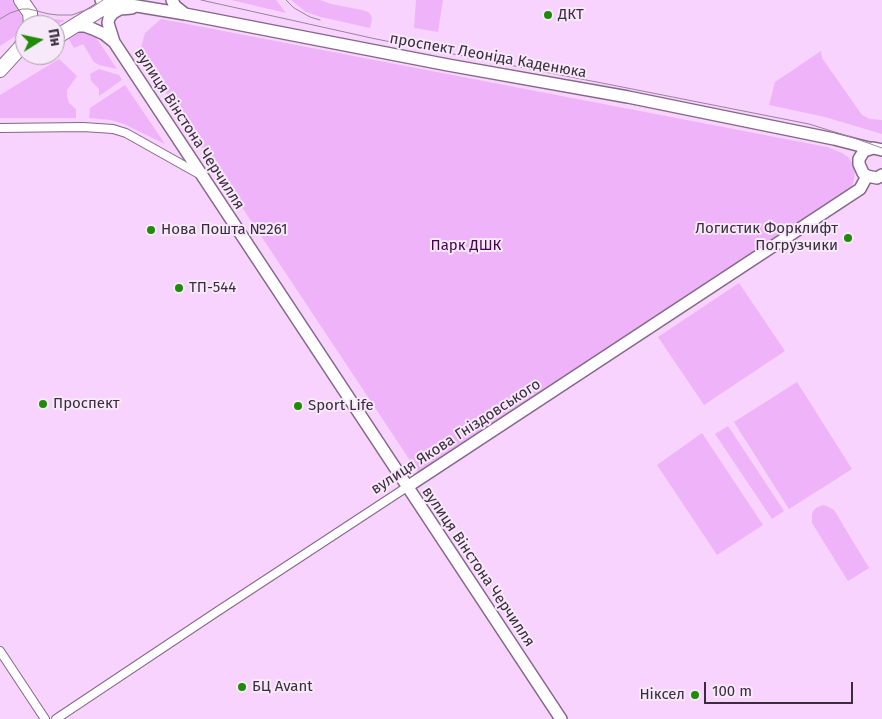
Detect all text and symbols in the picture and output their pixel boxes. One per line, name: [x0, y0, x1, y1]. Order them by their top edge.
place label: ДКТ: [558, 6, 584, 24]
marker: ДКТ: [542, 9, 554, 21]
north arrow: [15, 15, 65, 65]
text: Пн: [44, 27, 64, 48]
street label: проспект Леоніда Каденюка: [388, 30, 588, 82]
street label: вулиця Вінстона Черчилля: [130, 45, 248, 213]
place label: Логистик Форклифт Погрузчики: [695, 220, 838, 255]
place label: Нова Пошта №261: [161, 221, 288, 239]
marker: Нова Пошта №261: [145, 224, 157, 236]
marker: Логистик Форклифт Погрузчики: [842, 232, 854, 244]
park label: Парк ДШК: [431, 237, 501, 255]
place label: ТП-544: [189, 279, 236, 297]
marker: ТП-544: [173, 282, 185, 294]
street label: вулиця Якова Гніздовського: [368, 375, 544, 499]
place label: Проспект: [53, 395, 120, 413]
place label: Sport Life: [308, 397, 374, 415]
marker: Проспект: [37, 398, 49, 410]
marker: Sport Life: [292, 400, 304, 412]
street label: вулиця Вінстона Черчилля: [418, 484, 538, 650]
scale bar: [707, 672, 856, 704]
place label: БЦ Avant: [252, 678, 313, 696]
marker: БЦ Avant: [236, 681, 248, 693]
text: 100 m: [712, 682, 752, 700]
place label: Ніксел: [639, 686, 685, 704]
marker: Ніксел: [689, 689, 701, 701]

